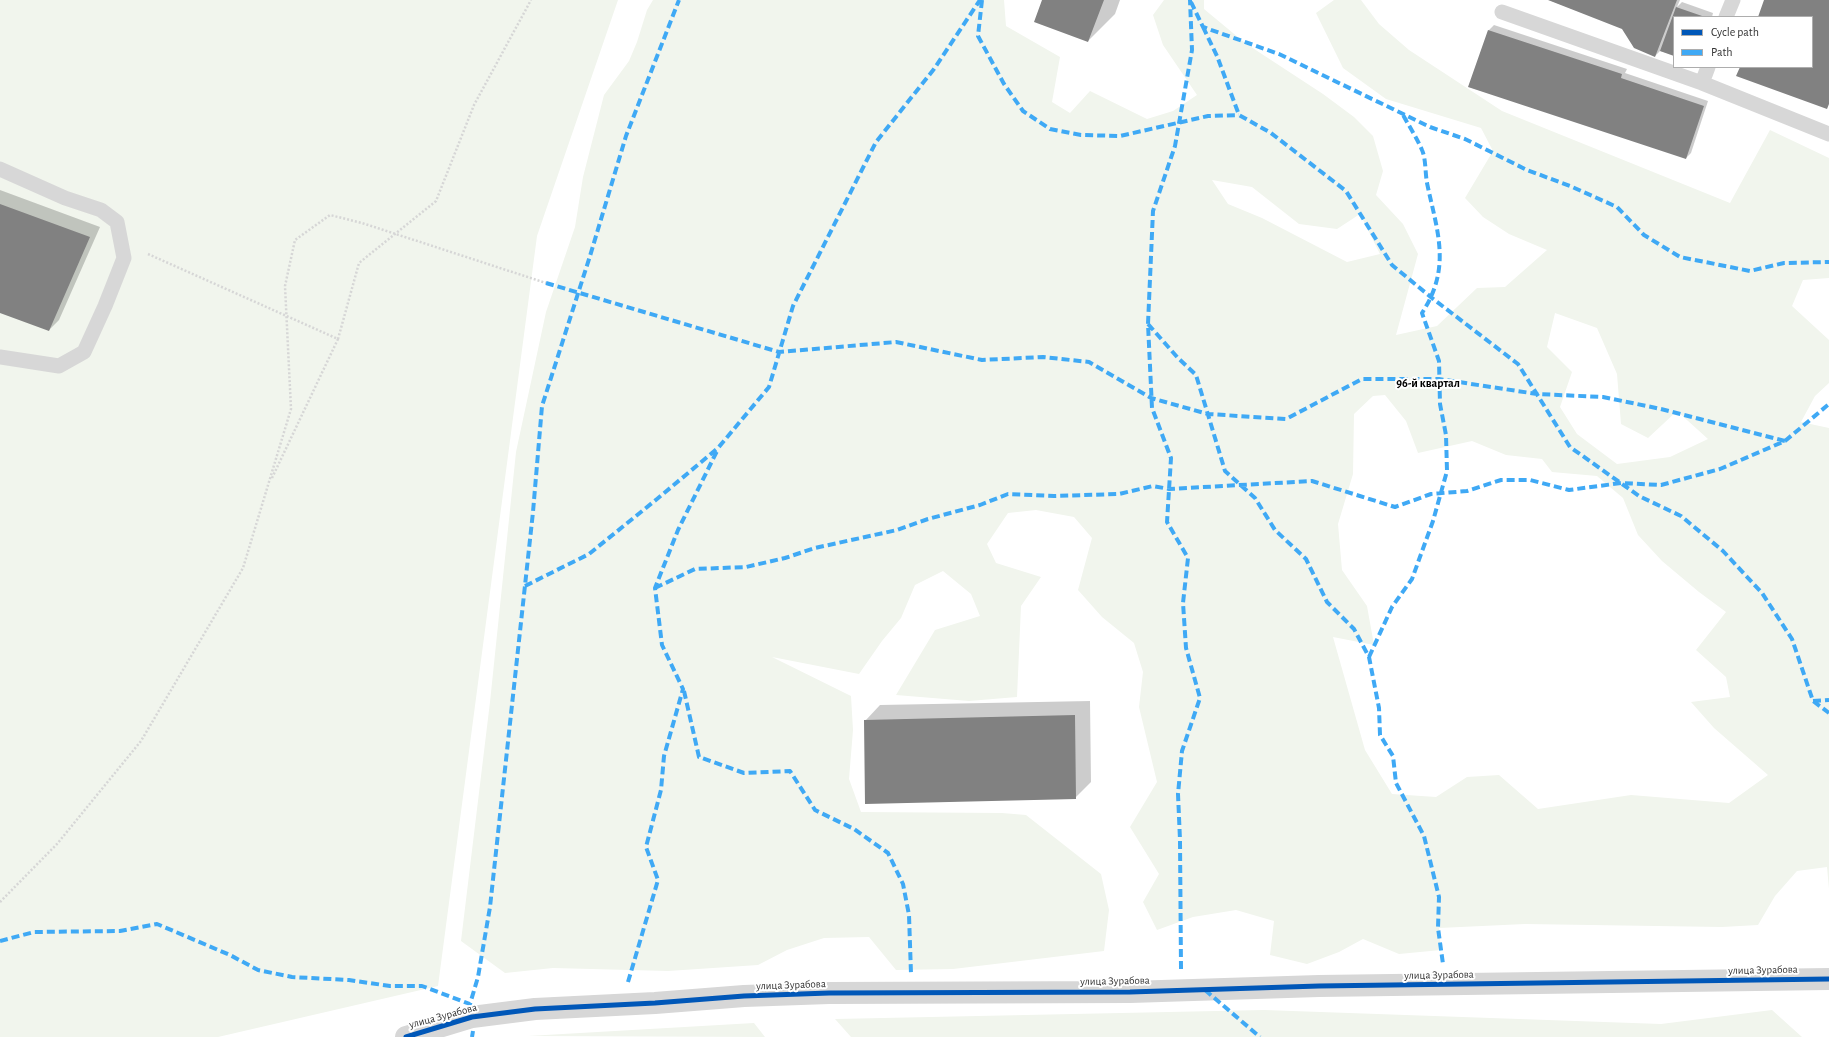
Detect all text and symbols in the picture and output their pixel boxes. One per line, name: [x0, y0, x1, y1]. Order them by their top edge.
legend: [1673, 16, 1813, 68]
text: Cycle path: [1711, 26, 1759, 38]
text: Path: [1711, 46, 1733, 58]
district label: 96-й квартал: [1396, 376, 1460, 390]
street label: улица Зурабова: [1728, 963, 1798, 977]
street label: улица Зурабова: [1404, 968, 1474, 982]
street label: улица Зурабова: [1080, 974, 1150, 988]
street label: улица Зурабова: [756, 977, 826, 993]
street label: улица Зурабова: [408, 1001, 478, 1031]

